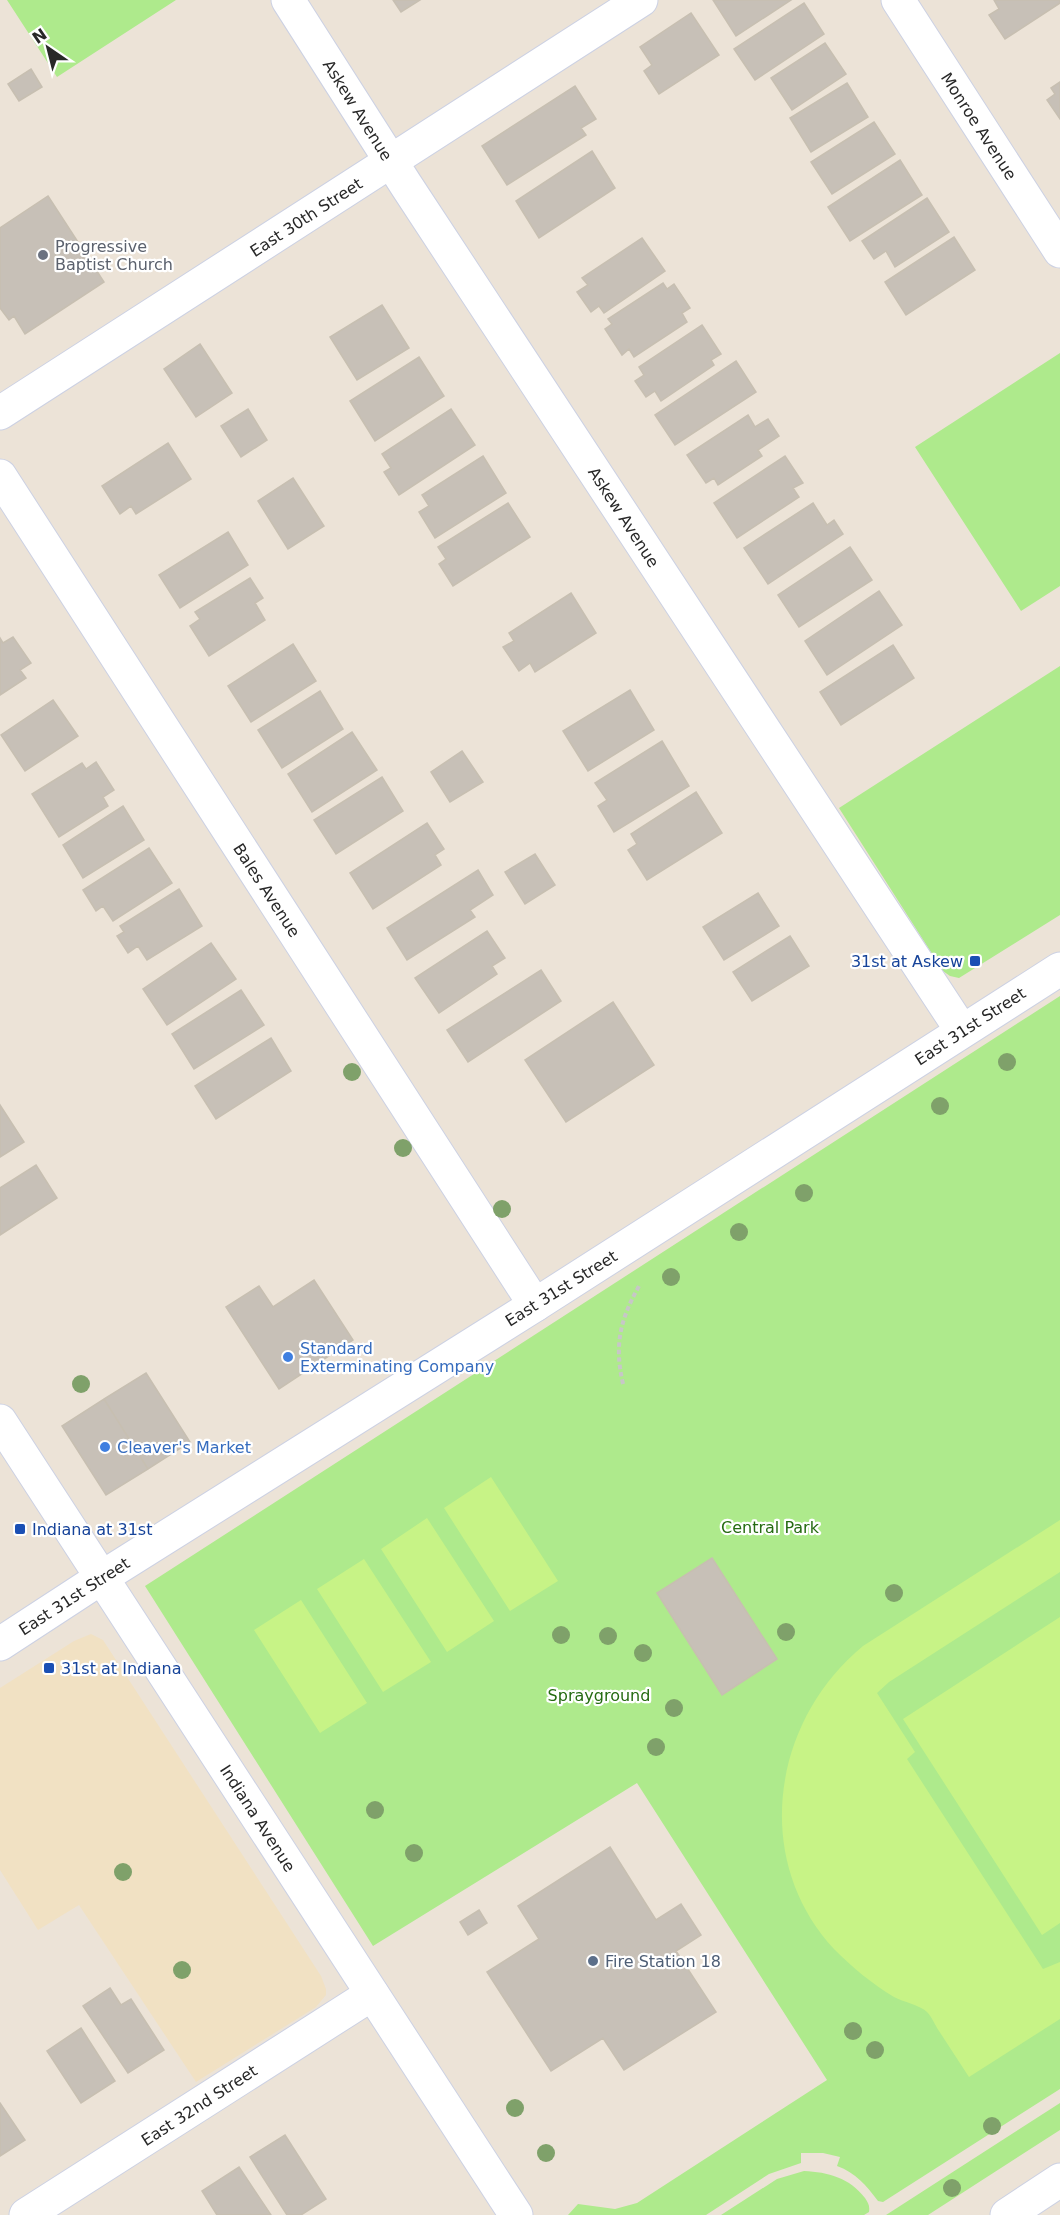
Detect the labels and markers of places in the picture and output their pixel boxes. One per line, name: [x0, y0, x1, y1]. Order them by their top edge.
place label: Progressive Baptist Church: [55, 237, 173, 274]
marker: Progressive Baptist Church: [36, 248, 50, 262]
place label: 31st at Askew: [851, 952, 963, 971]
marker: 31st at Askew: [968, 954, 982, 968]
place label: Standard Exterminating Company: [300, 1339, 494, 1376]
marker: Standard Exterminating Company: [281, 1350, 295, 1364]
place label: Cleaver's Market: [117, 1438, 251, 1457]
marker: Cleaver's Market: [98, 1440, 112, 1454]
place label: Indiana at 31st: [32, 1520, 152, 1539]
marker: Indiana at 31st: [13, 1522, 27, 1536]
place label: 31st at Indiana: [61, 1659, 181, 1678]
marker: 31st at Indiana: [42, 1661, 56, 1675]
place label: Fire Station 18: [605, 1952, 721, 1971]
marker: Fire Station 18: [586, 1954, 600, 1968]

